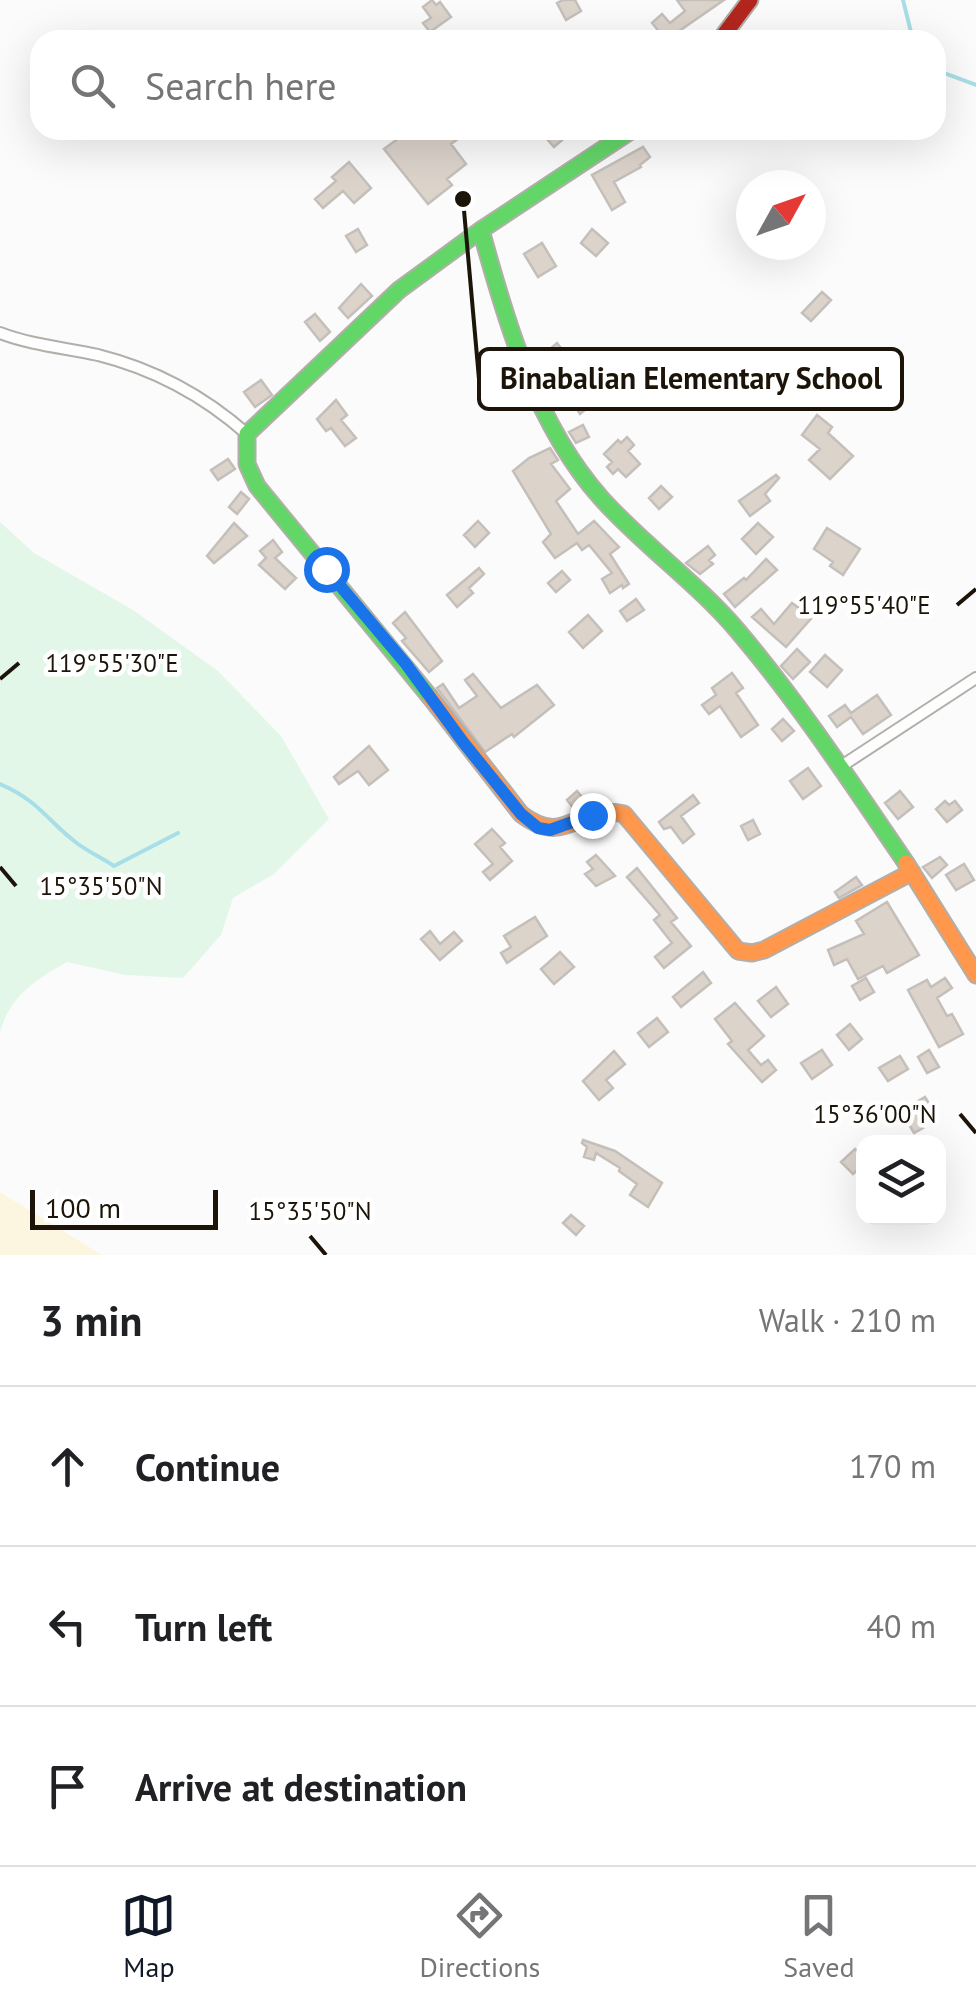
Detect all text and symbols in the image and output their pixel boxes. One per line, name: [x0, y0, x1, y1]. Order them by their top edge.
search box: [30, 30, 946, 140]
icon: search: [65, 58, 120, 113]
text: Search here: [145, 61, 337, 110]
north arrow: [736, 170, 826, 260]
callout: Binabalian Elementary School: [479, 349, 902, 409]
text: Binabalian Elementary School: [500, 358, 882, 397]
route start: [304, 547, 350, 593]
text: 119°55'40"E: [797, 589, 931, 621]
text: 119°55'30"E: [45, 647, 179, 679]
route end: [570, 793, 616, 839]
text: 15°35'50"N: [39, 870, 163, 902]
text: 15°36'00"N: [813, 1098, 937, 1130]
map controls: [856, 1135, 946, 1225]
button: layers: [856, 1135, 946, 1225]
scale bar: [30, 1185, 218, 1230]
text: 100 m: [45, 1189, 121, 1226]
text: 15°35'50"N: [248, 1195, 372, 1227]
text: 3 min: [40, 1293, 142, 1348]
text: Walk · 210 m: [759, 1299, 936, 1341]
icon: ahead: [40, 1439, 95, 1494]
text: Continue: [135, 1442, 280, 1491]
text: 170 m: [849, 1445, 936, 1487]
icon: left: [40, 1599, 95, 1654]
text: Turn left: [135, 1602, 272, 1651]
text: 40 m: [867, 1605, 936, 1647]
icon: arrive: [40, 1759, 95, 1814]
text: Arrive at destination: [135, 1762, 467, 1811]
tab: Map: [121, 1888, 176, 1985]
tab: Directions: [419, 1888, 540, 1985]
tab: Saved: [783, 1888, 855, 1985]

